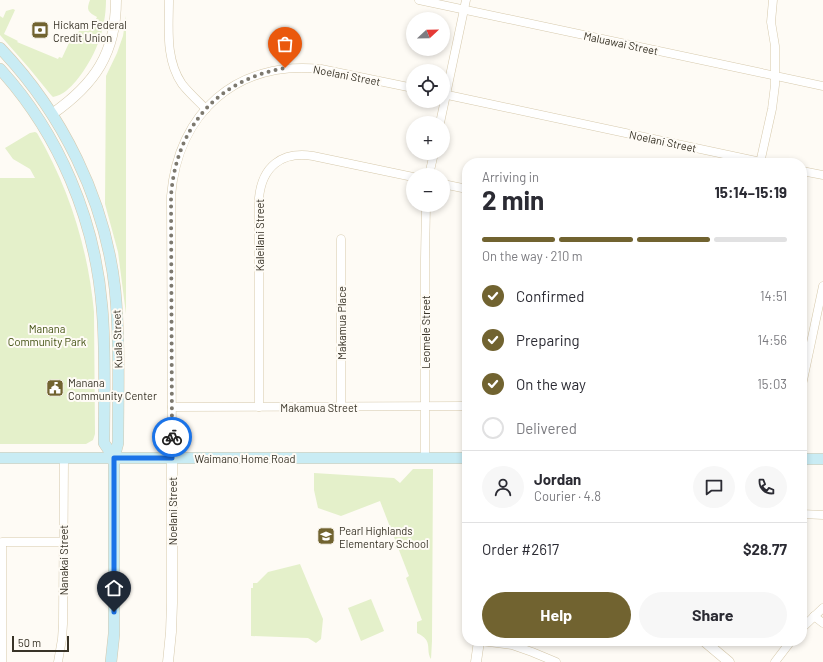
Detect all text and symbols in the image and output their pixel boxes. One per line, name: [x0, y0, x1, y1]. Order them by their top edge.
north arrow: [406, 12, 450, 56]
map controls: [406, 12, 450, 212]
place label: Hickam Federal Credit Union: [53, 18, 127, 44]
bank icon: Hickam Federal Credit Union: [30, 20, 50, 40]
pin: [268, 27, 302, 68]
street label: Maluawai Street: [583, 29, 659, 57]
icon: bag: [274, 33, 296, 55]
street label: Noelani Street: [312, 62, 382, 88]
button: locate: [406, 64, 450, 108]
button: +: [406, 116, 450, 160]
street label: Noelani Street: [628, 128, 698, 154]
button: −: [406, 168, 450, 212]
text: Arriving in: [482, 169, 539, 185]
text: 15:14–15:19: [714, 183, 787, 201]
text: 2 min: [482, 184, 544, 215]
street label: Kaleilani Street: [253, 199, 266, 271]
text: On the way · 210 m: [482, 248, 583, 264]
icon: check: [482, 285, 504, 307]
street label: Makamua Place: [335, 286, 348, 360]
text: Confirmed: [516, 287, 584, 305]
text: 14:51: [760, 288, 787, 304]
street label: Leomele Street: [419, 295, 432, 369]
street label: Kuala Street: [109, 309, 125, 369]
park label: Manana Community Park: [8, 322, 87, 348]
icon: check: [482, 329, 504, 351]
text: Preparing: [516, 331, 580, 349]
text: 14:56: [758, 332, 787, 348]
icon: check: [482, 373, 504, 395]
text: On the way: [516, 375, 586, 393]
place label: Manana Community Center: [68, 376, 157, 402]
text: 15:03: [757, 376, 787, 392]
public building icon: Manana Community Center: [45, 378, 65, 398]
street label: Makamua Street: [280, 401, 358, 414]
courier: [152, 417, 192, 457]
text: Delivered: [516, 419, 577, 437]
icon: bike: [161, 426, 183, 448]
street label: Waimano Home Road: [195, 452, 295, 465]
button: person: [482, 466, 524, 508]
button: chat: [693, 466, 735, 508]
button: phone: [745, 466, 787, 508]
text: Jordan: [534, 470, 581, 488]
street label: Noelani Street: [166, 477, 179, 545]
text: Courier · 4.8: [534, 488, 601, 504]
place label: Pearl Highlands Elementary School: [339, 524, 429, 550]
street label: Nanakai Street: [57, 525, 70, 595]
school or university icon: Pearl Highlands Elementary School: [316, 526, 336, 546]
text: Order #2617: [482, 540, 559, 558]
text: $28.77: [743, 540, 787, 558]
pin: [97, 571, 131, 612]
icon: home: [103, 577, 125, 599]
button: Help: [482, 592, 631, 638]
button: Share: [639, 592, 787, 638]
scale bar: [12, 634, 69, 653]
text: 50 m: [18, 636, 41, 649]

